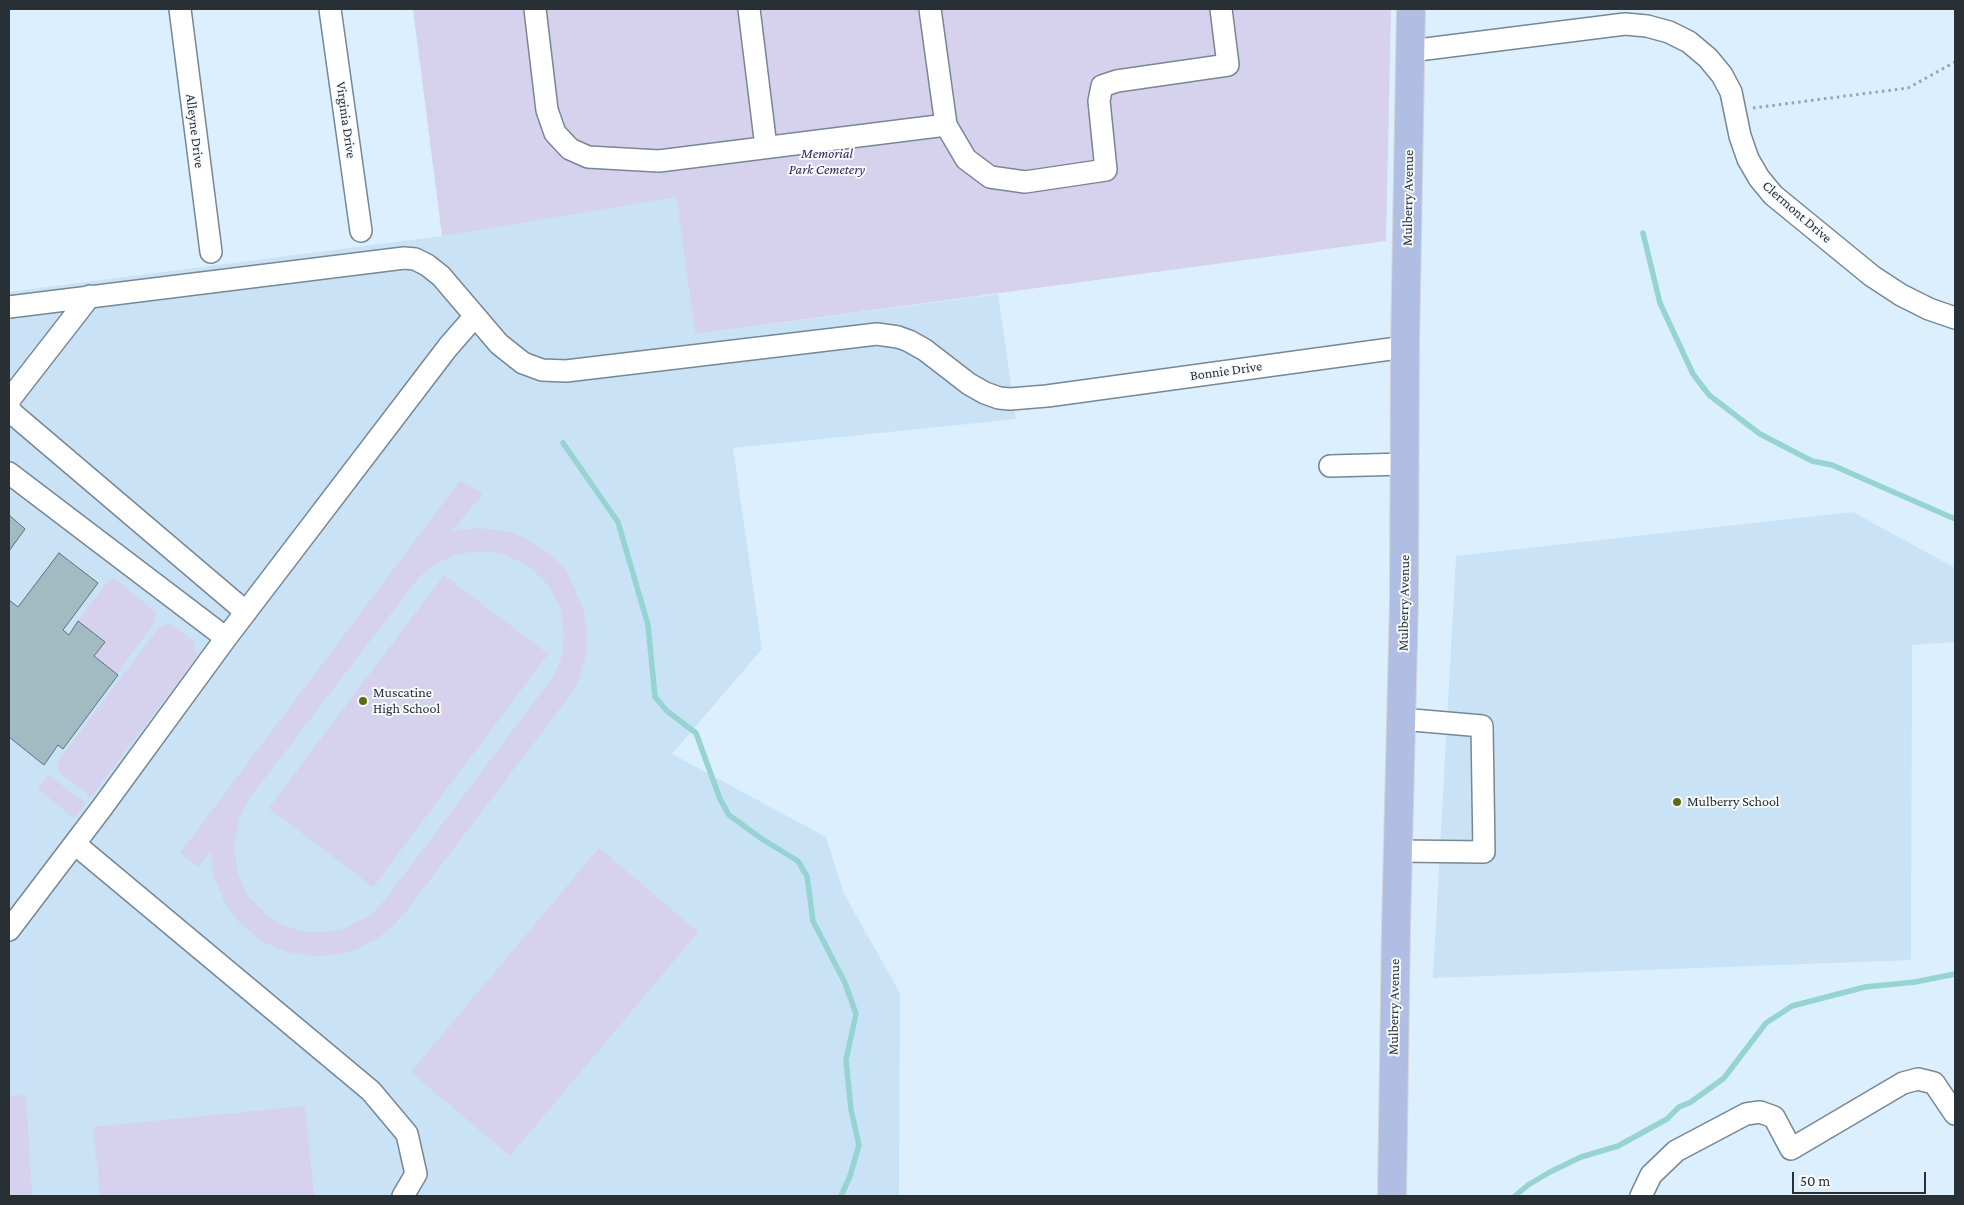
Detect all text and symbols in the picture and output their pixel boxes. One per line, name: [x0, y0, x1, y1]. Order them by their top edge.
street label: Virginia Drive: [332, 81, 360, 159]
street label: Alleyne Drive: [182, 93, 208, 169]
park label: Memorial Park Cemetery: [789, 146, 865, 178]
street label: Mulberry Avenue: [1399, 150, 1417, 246]
street label: Clermont Drive: [1759, 177, 1835, 247]
street label: Bonnie Drive: [1189, 358, 1263, 384]
street label: Mulberry Avenue: [1395, 555, 1413, 651]
place label: Muscatine High School: [373, 685, 440, 718]
marker: Muscatine High School: [357, 695, 369, 707]
place label: Mulberry School: [1687, 794, 1780, 810]
marker: Mulberry School: [1671, 796, 1683, 808]
street label: Mulberry Avenue: [1385, 959, 1403, 1055]
scale bar: [1794, 1162, 1928, 1194]
text: 50 m: [1800, 1173, 1830, 1189]

